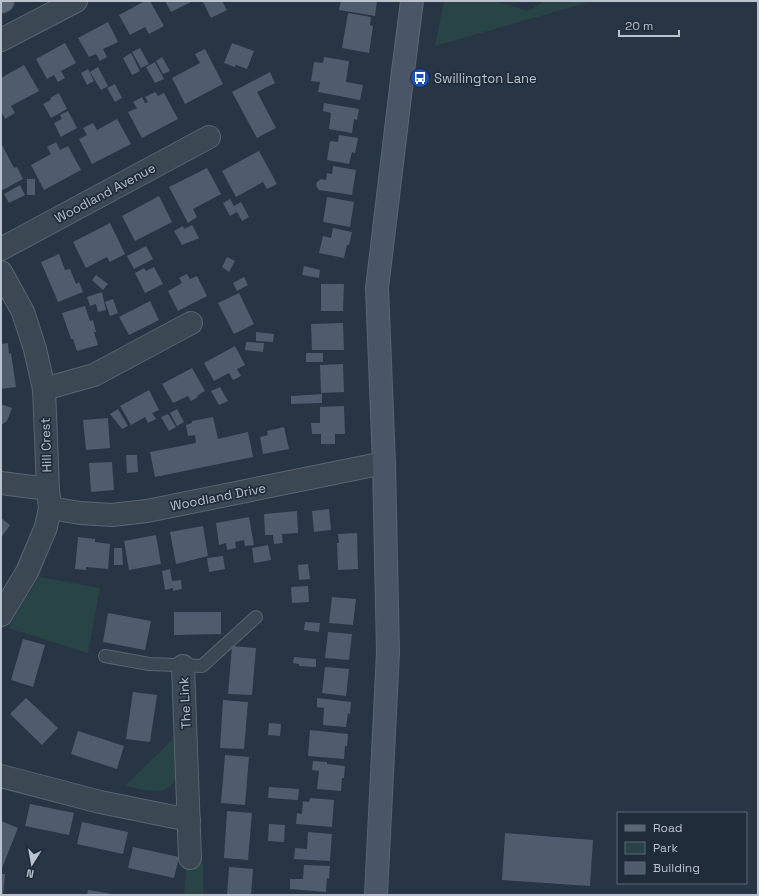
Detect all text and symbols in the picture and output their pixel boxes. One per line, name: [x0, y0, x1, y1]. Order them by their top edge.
scale bar: [619, 12, 679, 38]
text: 20 m: [625, 18, 653, 34]
bus stop icon: Swillington Lane: [409, 67, 431, 89]
place label: Swillington Lane: [434, 70, 537, 87]
street label: Woodland Avenue: [52, 159, 158, 227]
street label: Hill Crest: [37, 417, 55, 473]
street label: Woodland Drive: [169, 479, 267, 515]
street label: The Link: [175, 677, 195, 729]
legend: [617, 812, 747, 884]
text: Road: [653, 820, 682, 836]
text: Park: [653, 840, 678, 856]
north arrow: [12, 844, 52, 884]
text: Building: [653, 860, 700, 876]
text: N: [25, 866, 35, 881]

